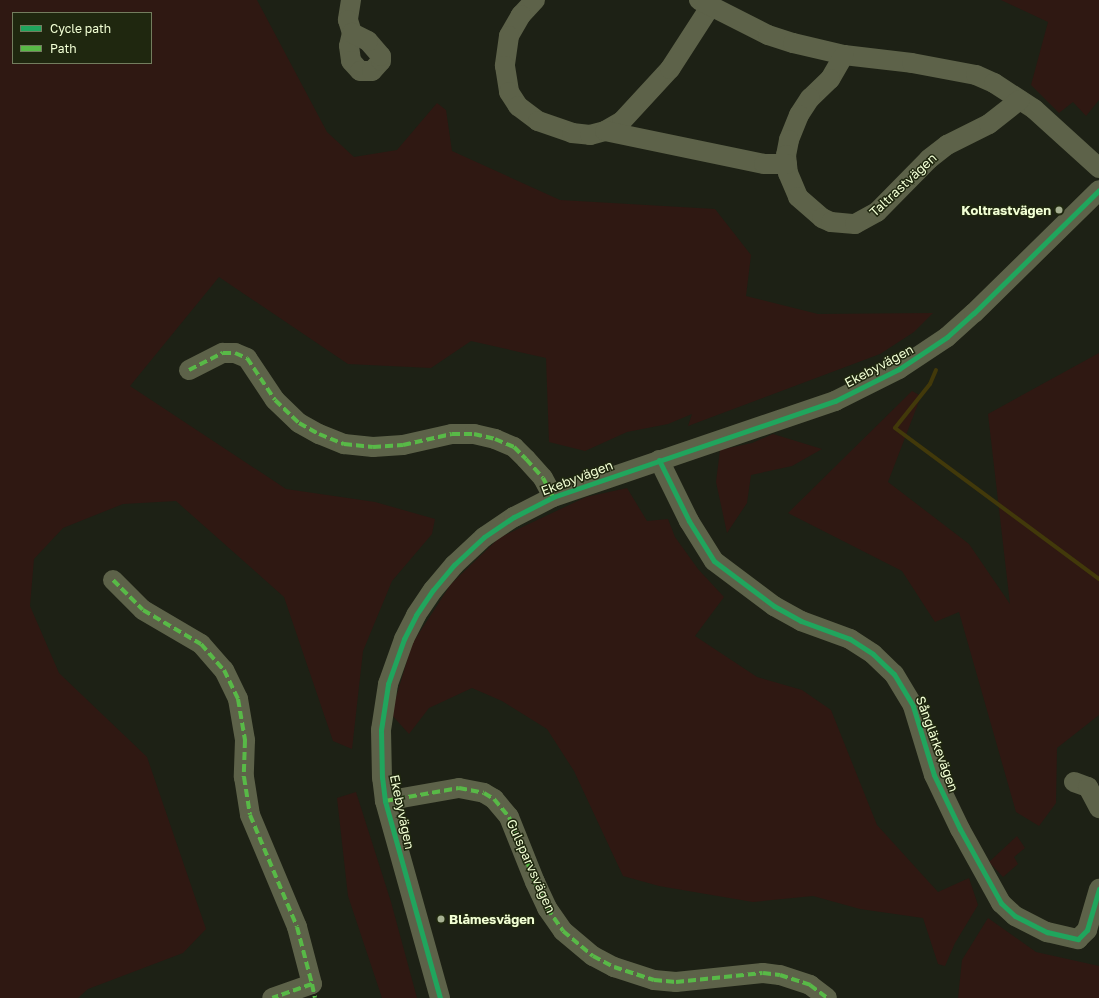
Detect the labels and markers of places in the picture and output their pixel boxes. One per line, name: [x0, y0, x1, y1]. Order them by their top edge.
place label: Koltrastvägen: [961, 202, 1051, 218]
marker: Koltrastvägen: [1054, 205, 1064, 215]
place label: Blåmesvägen: [449, 911, 535, 927]
marker: Blåmesvägen: [436, 914, 446, 924]

